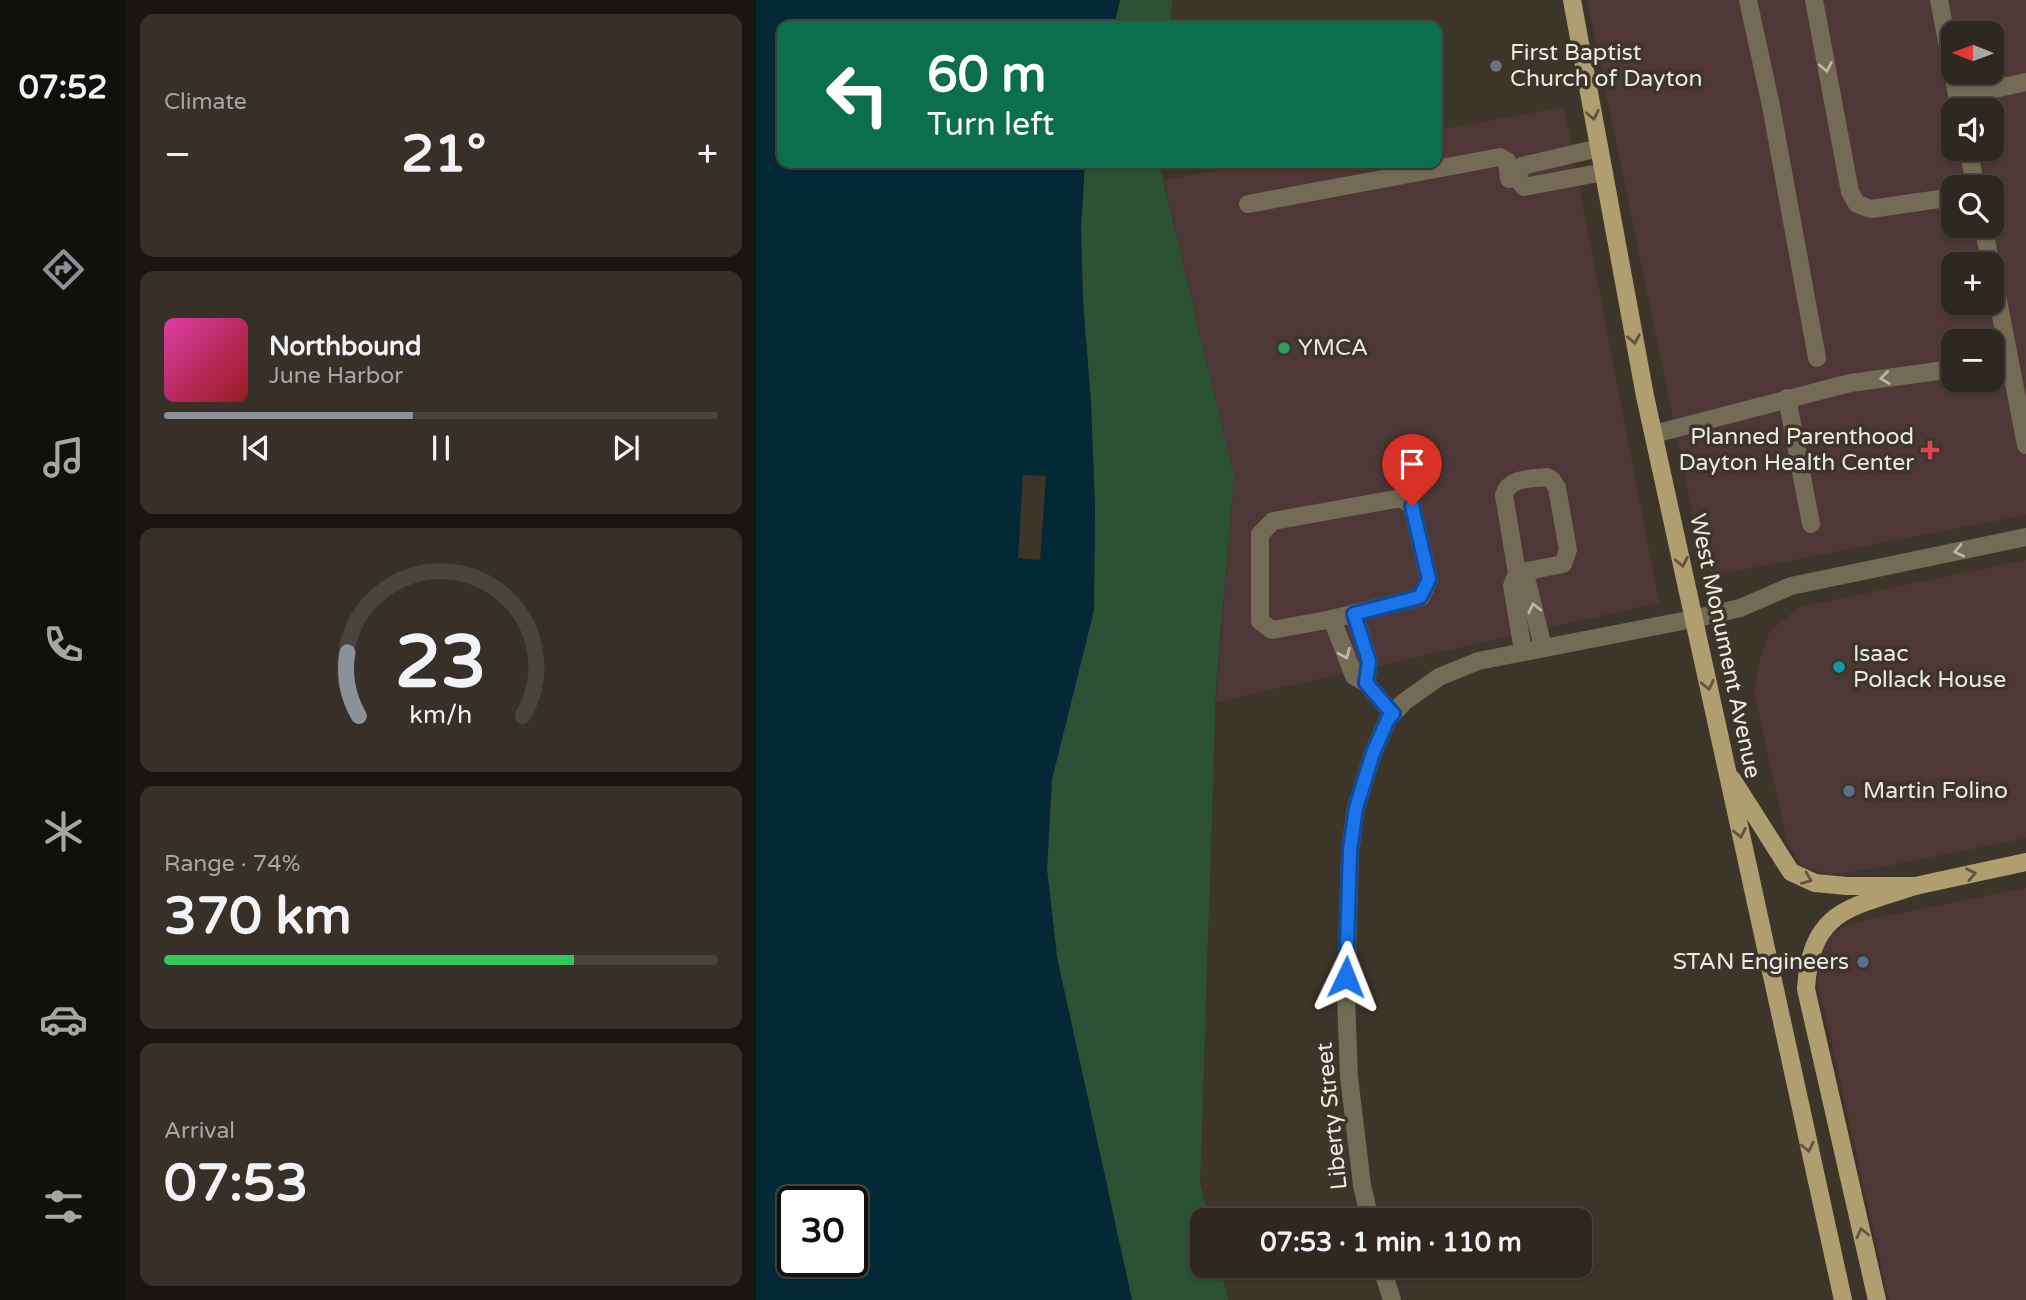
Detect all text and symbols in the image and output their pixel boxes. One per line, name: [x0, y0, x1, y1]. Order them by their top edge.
north arrow: [1941, 21, 2004, 84]
map controls: [1941, 21, 2004, 392]
place label: First Baptist Church of Dayton: [1510, 39, 1702, 93]
text: 60 m: [927, 46, 1046, 105]
icon: left: [812, 49, 903, 140]
marker: First Baptist Church of Dayton: [1488, 58, 1504, 74]
one-way arrow: [1818, 61, 1833, 73]
text: 07:52: [19, 69, 107, 107]
text: Climate: [164, 88, 247, 116]
button: sound: [1941, 98, 2004, 161]
text: Turn left: [927, 106, 1054, 144]
one-way arrow: [1585, 109, 1600, 121]
text: 21°: [401, 123, 486, 186]
text: −: [164, 132, 191, 178]
text: +: [697, 132, 718, 178]
button: search: [1941, 175, 2004, 238]
icon: directions: [39, 245, 88, 294]
button: +: [1941, 252, 2004, 315]
button: −: [1941, 329, 2004, 392]
text: Northbound: [269, 331, 421, 362]
one-way arrow: [1626, 333, 1641, 345]
place label: YMCA: [1298, 334, 1368, 362]
marker: YMCA: [1276, 340, 1292, 356]
text: June Harbor: [269, 362, 403, 390]
one-way arrow: [1879, 370, 1891, 385]
place label: Planned Parenthood Dayton Health Center: [1679, 423, 1914, 477]
icon: previous: [237, 429, 275, 467]
icon: pause: [422, 429, 460, 467]
icon: next: [607, 429, 645, 467]
icon: music: [39, 433, 88, 482]
pin: [1382, 434, 1442, 506]
marker: Planned Parenthood Dayton Health Center: [1920, 440, 1940, 460]
icon: arrive: [1393, 445, 1431, 483]
street label: West Monument Avenue: [1683, 511, 1767, 781]
one-way arrow: [1953, 542, 1965, 557]
one-way arrow: [1673, 555, 1688, 567]
one-way arrow: [1528, 602, 1542, 614]
text: 23: [395, 619, 487, 707]
icon: phone: [39, 620, 88, 669]
place label: Isaac Pollack House: [1853, 640, 2006, 694]
one-way arrow: [1336, 647, 1350, 659]
marker: Isaac Pollack House: [1831, 659, 1847, 675]
one-way arrow: [1699, 679, 1714, 691]
text: km/h: [410, 700, 472, 730]
place label: Martin Folino: [1863, 777, 2008, 805]
marker: Martin Folino: [1841, 783, 1857, 799]
icon: climate: [39, 807, 88, 856]
one-way arrow: [1731, 827, 1746, 839]
text: Range · 74%: [164, 850, 300, 878]
one-way arrow: [1965, 867, 1977, 882]
one-way arrow: [1801, 870, 1813, 884]
text: 370 km: [164, 885, 352, 948]
position arrow: [1309, 940, 1383, 1014]
place label: STAN Engineers: [1673, 948, 1849, 976]
marker: STAN Engineers: [1855, 954, 1871, 970]
icon: car: [39, 995, 88, 1044]
street label: Liberty Street: [1310, 1041, 1354, 1191]
text: Arrival: [164, 1117, 235, 1145]
one-way arrow: [1800, 1141, 1815, 1153]
text: 07:53: [164, 1152, 308, 1215]
icon: filters: [39, 1182, 88, 1231]
speed limit sign: 30: [777, 1186, 868, 1277]
text: 07:53 · 1 min · 110 m: [1260, 1227, 1522, 1258]
one-way arrow: [1856, 1227, 1871, 1239]

